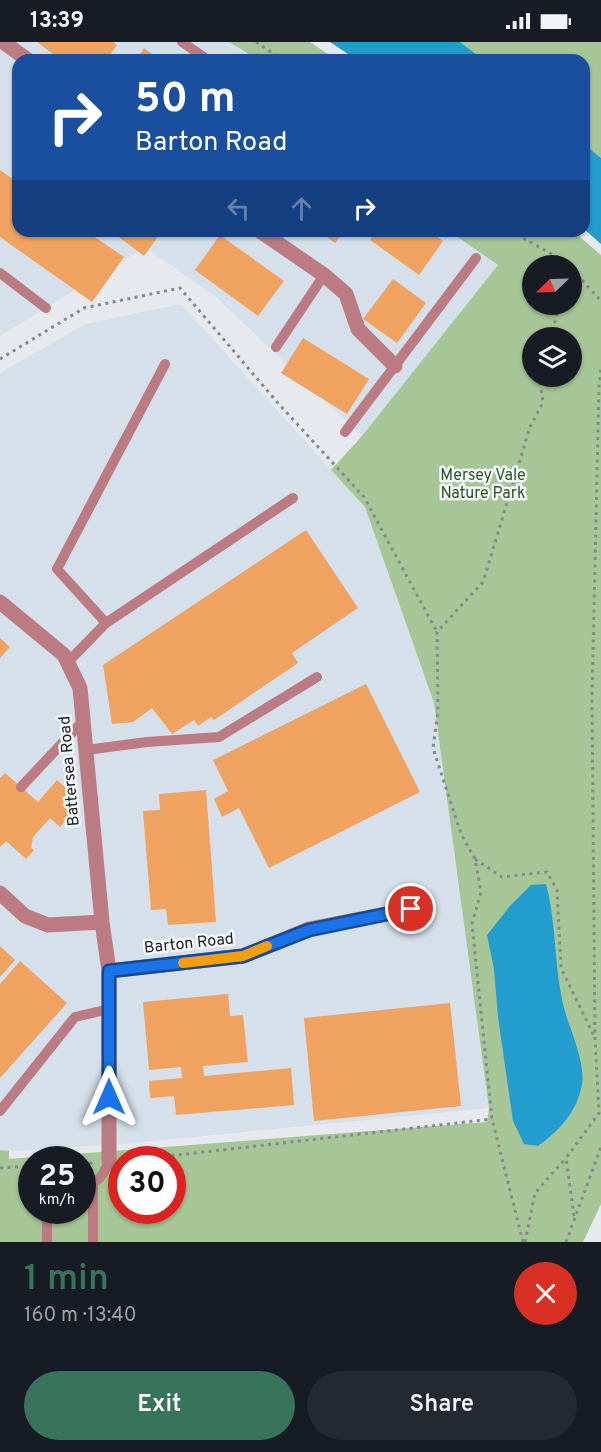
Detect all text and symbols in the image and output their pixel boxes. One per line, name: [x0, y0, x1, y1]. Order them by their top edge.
text: 13:39: [30, 8, 84, 35]
text: 50 m: [135, 74, 236, 127]
icon: right: [36, 78, 114, 156]
text: Barton Road: [135, 126, 287, 160]
icon: left: [222, 192, 255, 225]
icon: ahead: [285, 192, 318, 225]
icon: right: [348, 192, 381, 225]
north arrow: [522, 255, 582, 315]
map controls: [522, 255, 582, 387]
button: layers: [522, 327, 582, 387]
park label: Mersey Vale Nature Park: [440, 466, 526, 504]
street label: Battersea Road: [55, 715, 85, 827]
pin: [385, 883, 436, 934]
icon: arrive: [394, 892, 427, 925]
street label: Barton Road: [143, 929, 235, 959]
position arrow: [77, 1065, 141, 1129]
speed limit sign: 30: [108, 1146, 186, 1224]
text: 25: [39, 1159, 75, 1196]
text: km/h: [39, 1191, 75, 1210]
text: 1 min: [24, 1257, 109, 1303]
button: close: [514, 1262, 577, 1325]
text: 160 m · 13:40: [24, 1303, 137, 1329]
button: Exit: [24, 1371, 295, 1440]
button: Share: [307, 1371, 577, 1440]

